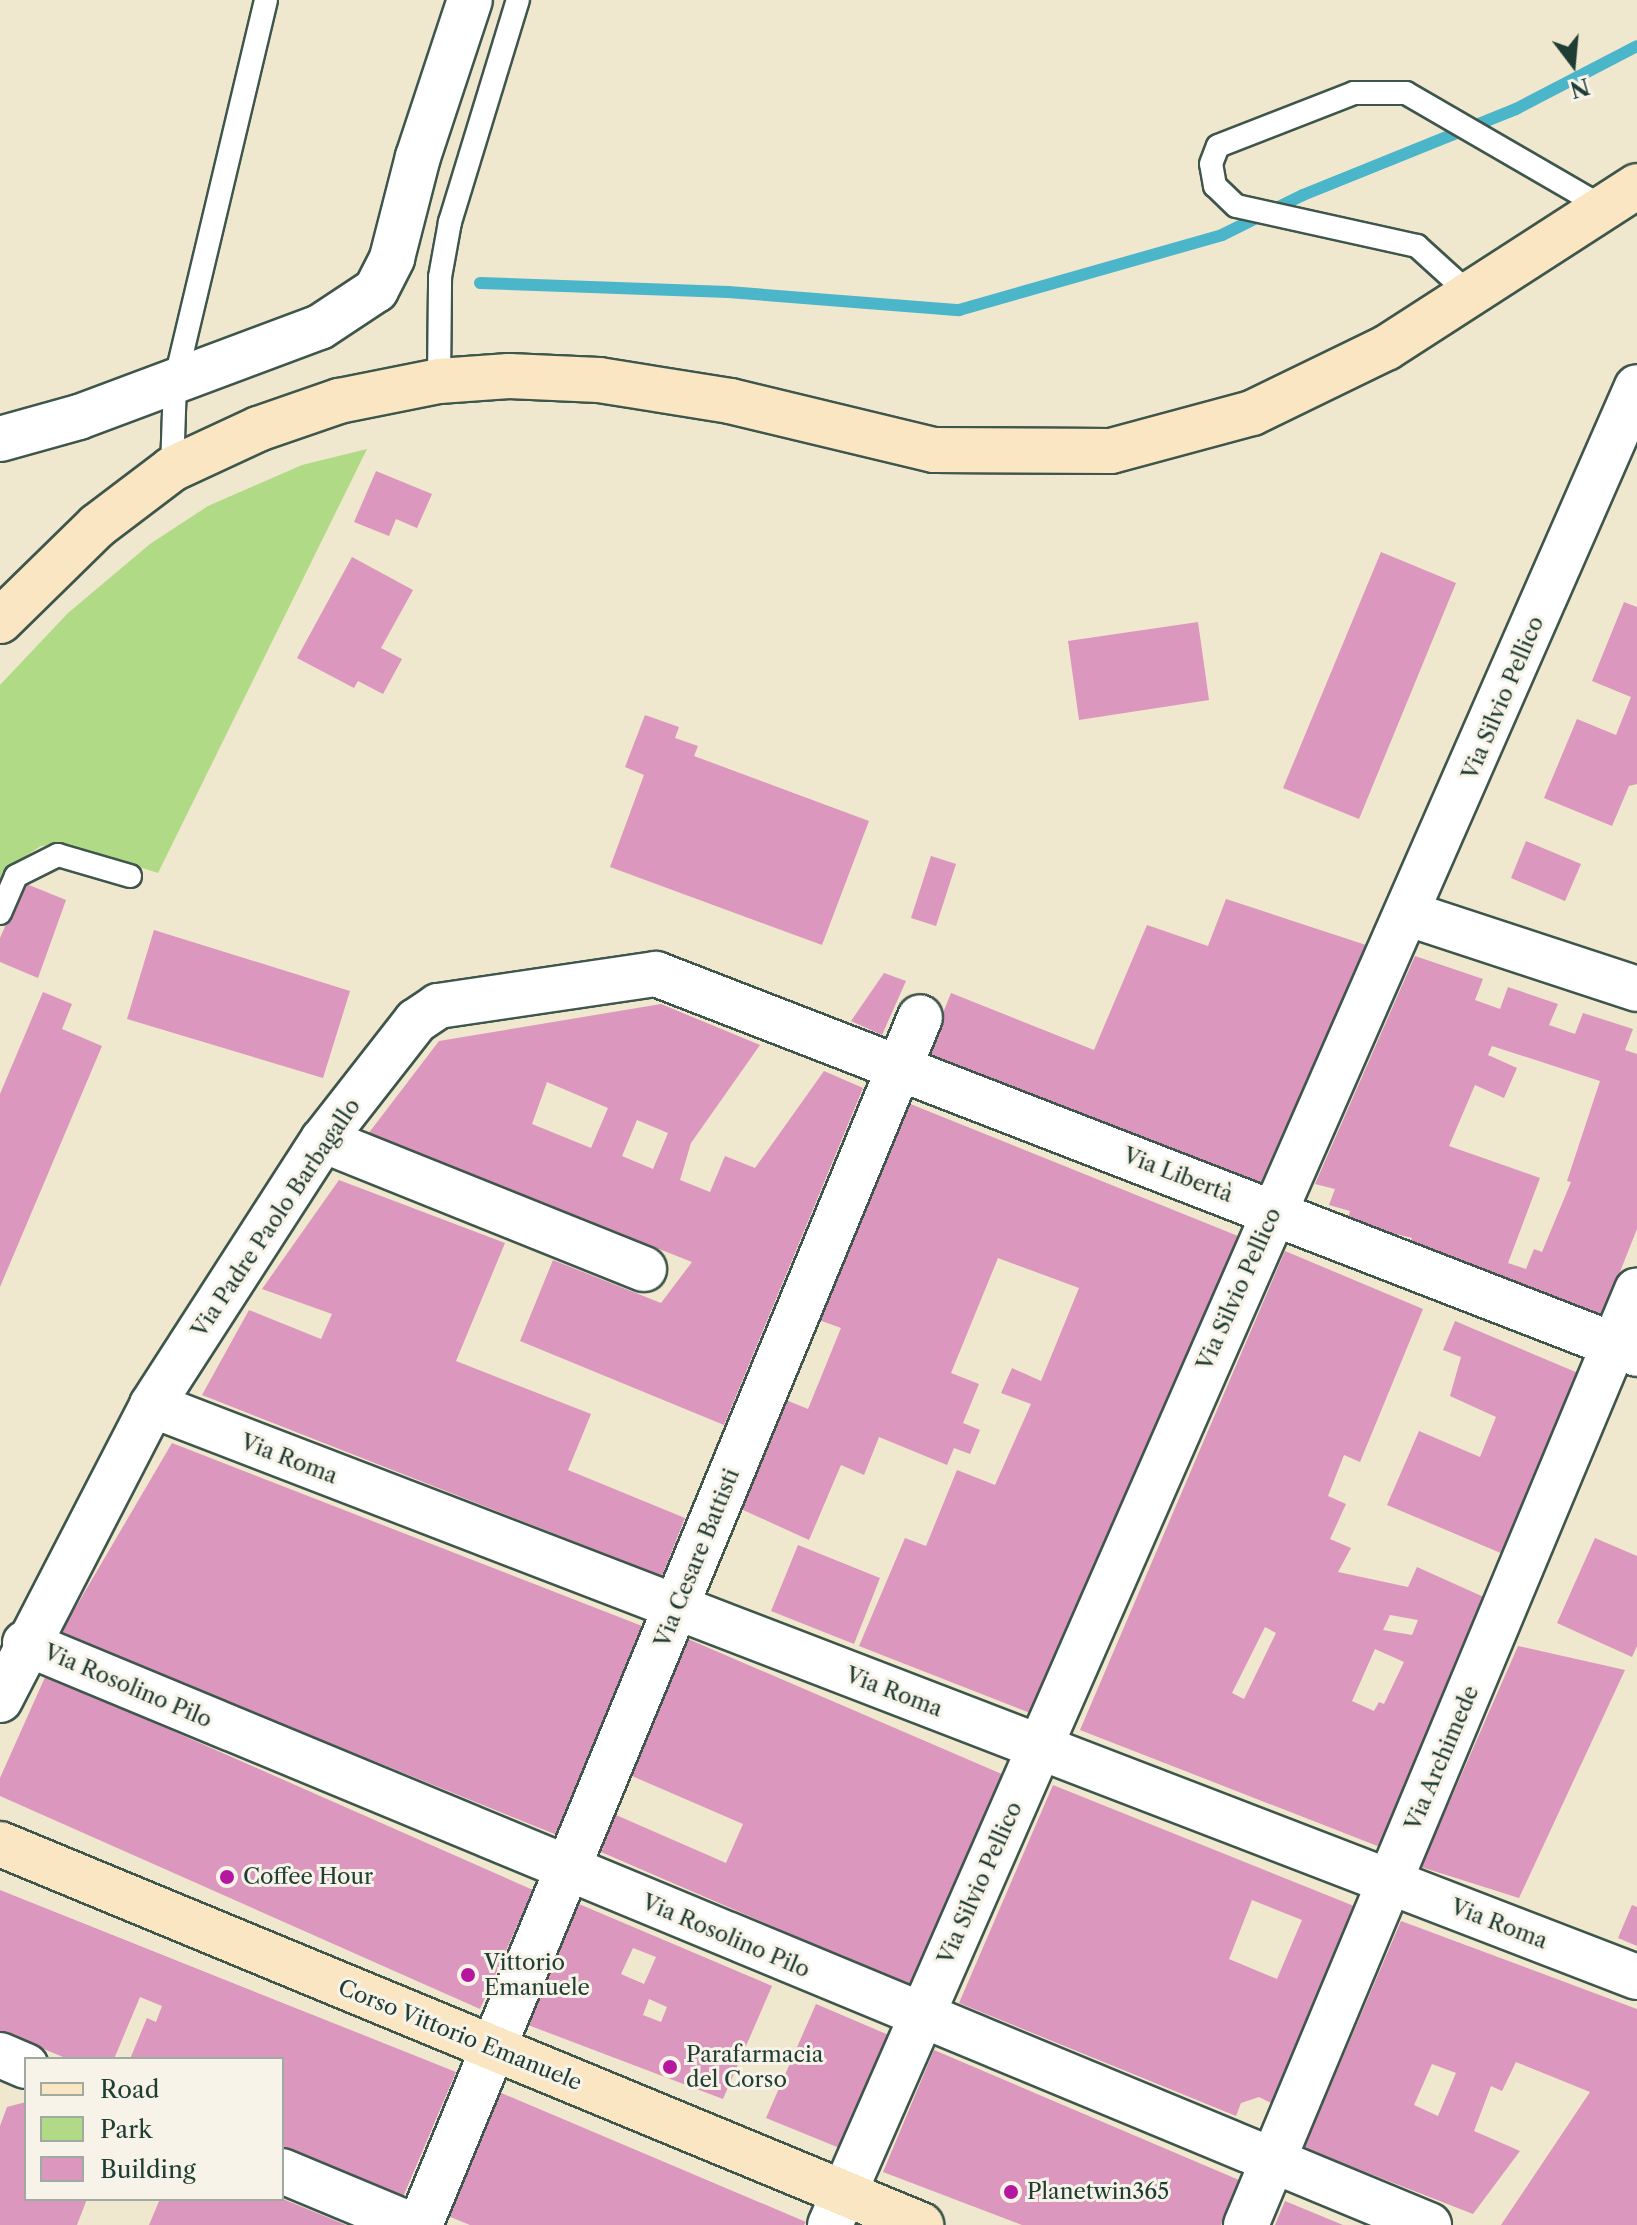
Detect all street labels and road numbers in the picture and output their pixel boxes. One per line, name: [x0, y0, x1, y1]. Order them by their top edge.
street label: Via Silvio Pellico: [1457, 612, 1549, 784]
street label: Via Padre Paolo Barbagallo: [186, 1094, 366, 1342]
street label: Via Libertà: [1119, 1142, 1237, 1208]
street label: Via Silvio Pellico: [1191, 1204, 1287, 1374]
street label: Via Roma: [237, 1428, 341, 1490]
street label: Via Cesare Battisti: [649, 1465, 745, 1651]
street label: Via Rosolino Pilo: [40, 1639, 216, 1733]
street label: Via Roma: [842, 1661, 946, 1723]
street label: Via Archimede: [1399, 1681, 1485, 1835]
street label: Via Silvio Pellico: [932, 1798, 1028, 1968]
street label: Via Rosolino Pilo: [638, 1889, 814, 1983]
street label: Via Roma: [1447, 1893, 1551, 1955]
street label: Corso Vittorio Emanuele: [334, 1974, 586, 2096]

